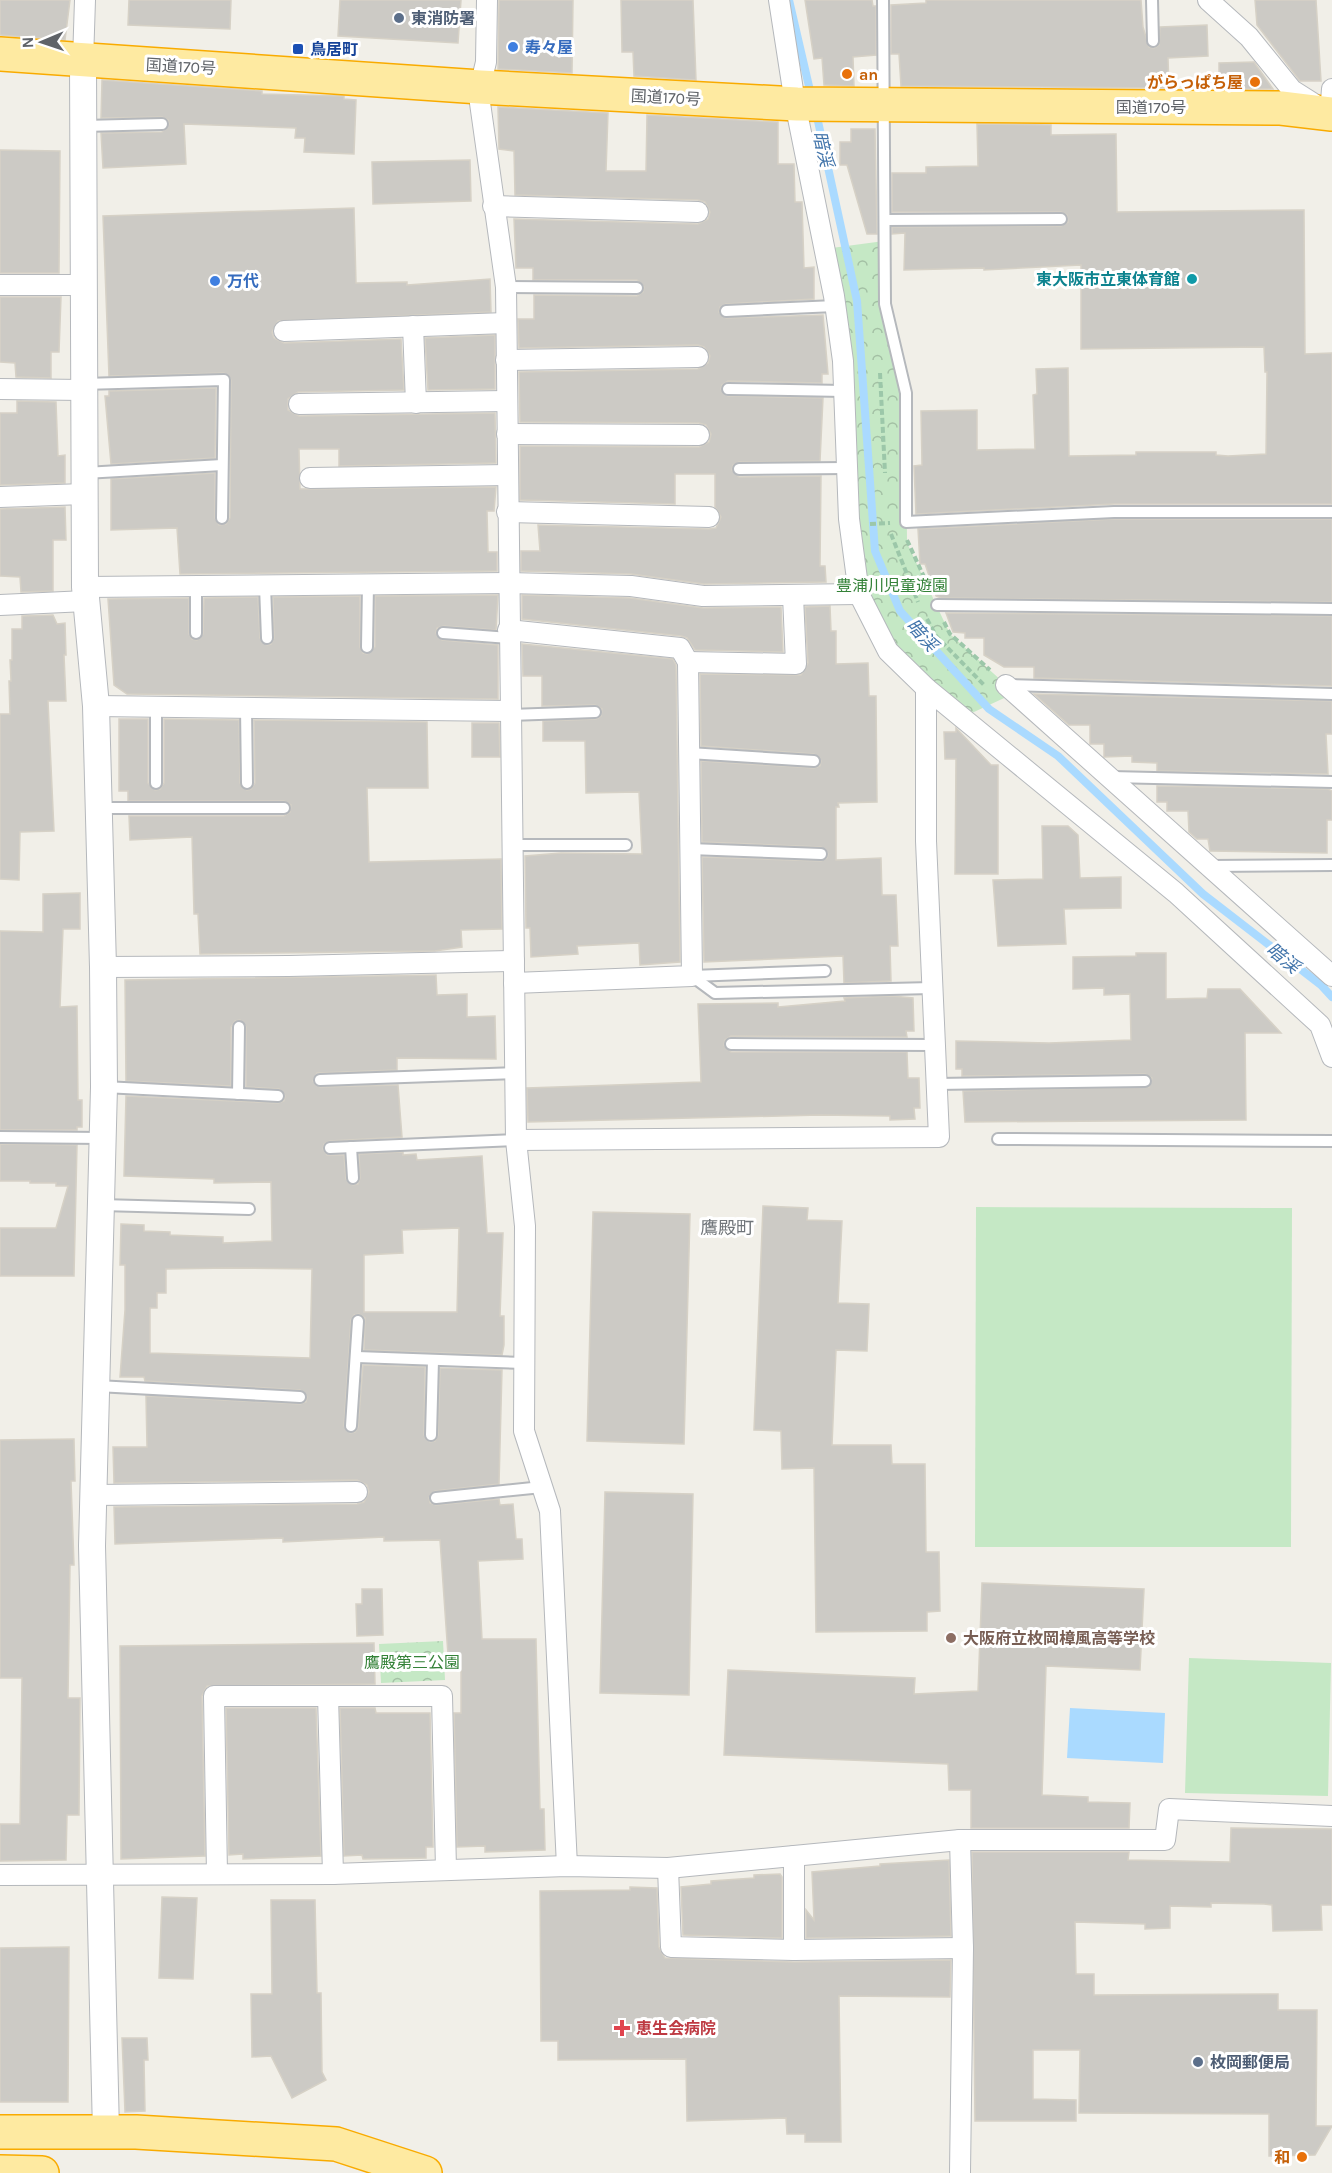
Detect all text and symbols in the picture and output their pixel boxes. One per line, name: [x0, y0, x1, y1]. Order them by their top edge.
place label: 東消防署: [411, 9, 475, 28]
marker: 東消防署: [392, 11, 406, 25]
north arrow: [12, 12, 72, 72]
text: N: [18, 36, 37, 49]
place label: 寿々屋: [525, 38, 573, 57]
place label: 鳥居町: [310, 40, 358, 59]
marker: 寿々屋: [506, 40, 520, 54]
marker: 鳥居町: [291, 42, 305, 56]
street label: 国道170号: [145, 55, 217, 78]
place label: an: [859, 65, 878, 84]
marker: an: [840, 67, 854, 81]
place label: がらっぱち屋: [1147, 73, 1243, 92]
marker: がらっぱち屋: [1248, 75, 1262, 89]
street label: 国道170号: [630, 86, 702, 109]
street label: 国道170号: [1116, 98, 1186, 117]
water label: 暗渓: [808, 129, 838, 171]
place label: 東大阪市立東体育館: [1036, 270, 1180, 289]
place label: 万代: [227, 272, 259, 291]
marker: 東大阪市立東体育館: [1185, 272, 1199, 286]
marker: 万代: [208, 274, 222, 288]
park label: 豊浦川児童遊園: [836, 576, 948, 595]
water label: 暗渓: [902, 614, 944, 657]
water label: 暗渓: [1262, 938, 1305, 979]
district label: 鷹殿町: [700, 1217, 754, 1239]
place label: 大阪府立枚岡樟風高等学校: [963, 1629, 1155, 1648]
marker: 大阪府立枚岡樟風高等学校: [944, 1631, 958, 1645]
park label: 鷹殿第三公園: [364, 1653, 460, 1672]
marker: 恵生会病院: [613, 2019, 631, 2037]
place label: 恵生会病院: [636, 2019, 716, 2038]
place label: 枚岡郵便局: [1210, 2053, 1290, 2072]
marker: 枚岡郵便局: [1191, 2055, 1205, 2069]
place label: 和: [1274, 2148, 1290, 2167]
marker: 和: [1295, 2150, 1309, 2164]

